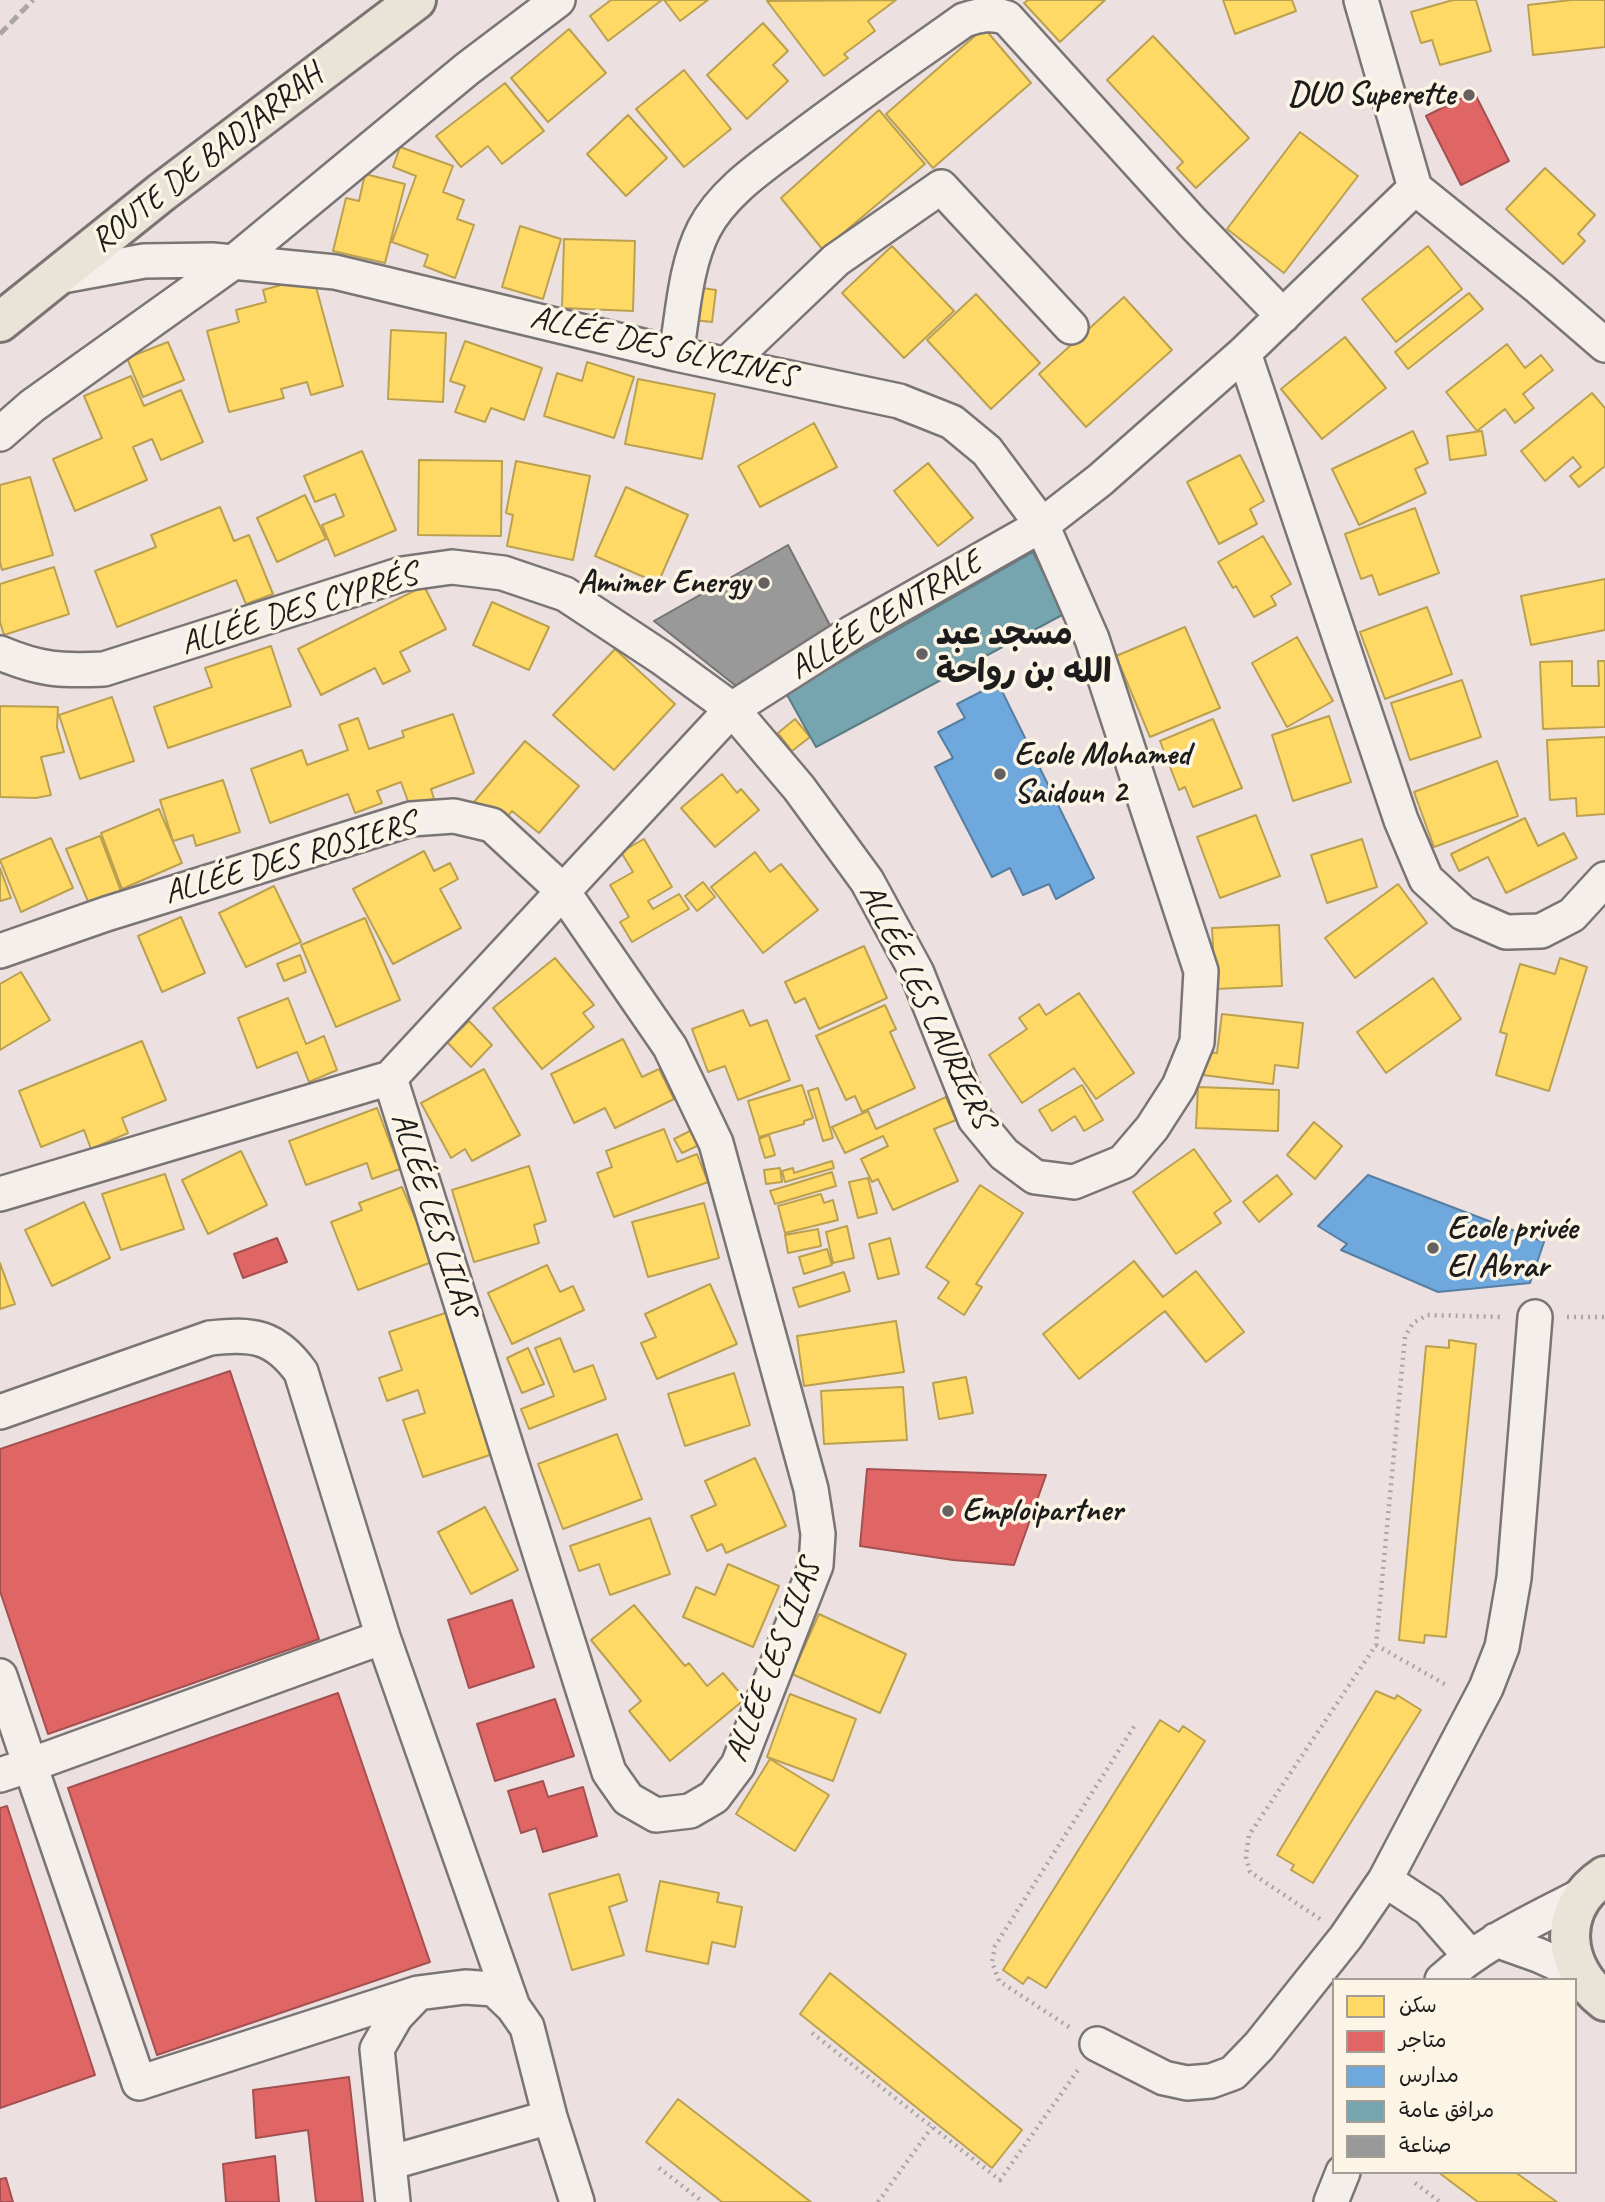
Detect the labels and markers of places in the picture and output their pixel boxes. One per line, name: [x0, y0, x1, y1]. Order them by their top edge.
place label: DUO Superette: [1288, 75, 1455, 115]
marker: DUO Superette: [1461, 87, 1477, 103]
place label: Amimer Energy: [578, 563, 750, 603]
marker: Amimer Energy: [756, 575, 772, 591]
place label: مسجد عبد الله بن رواحة: [936, 615, 1111, 693]
marker: مسجد عبد الله بن رواحة: [914, 646, 930, 662]
place label: Ecole Mohamed Saidoun 2: [1014, 735, 1190, 813]
marker: Ecole Mohamed Saidoun 2: [992, 766, 1008, 782]
place label: Ecole privée El Abrar: [1447, 1209, 1577, 1287]
marker: Ecole privée El Abrar: [1425, 1240, 1441, 1256]
place label: Emploipartner: [962, 1491, 1122, 1531]
marker: Emploipartner: [940, 1503, 956, 1519]

